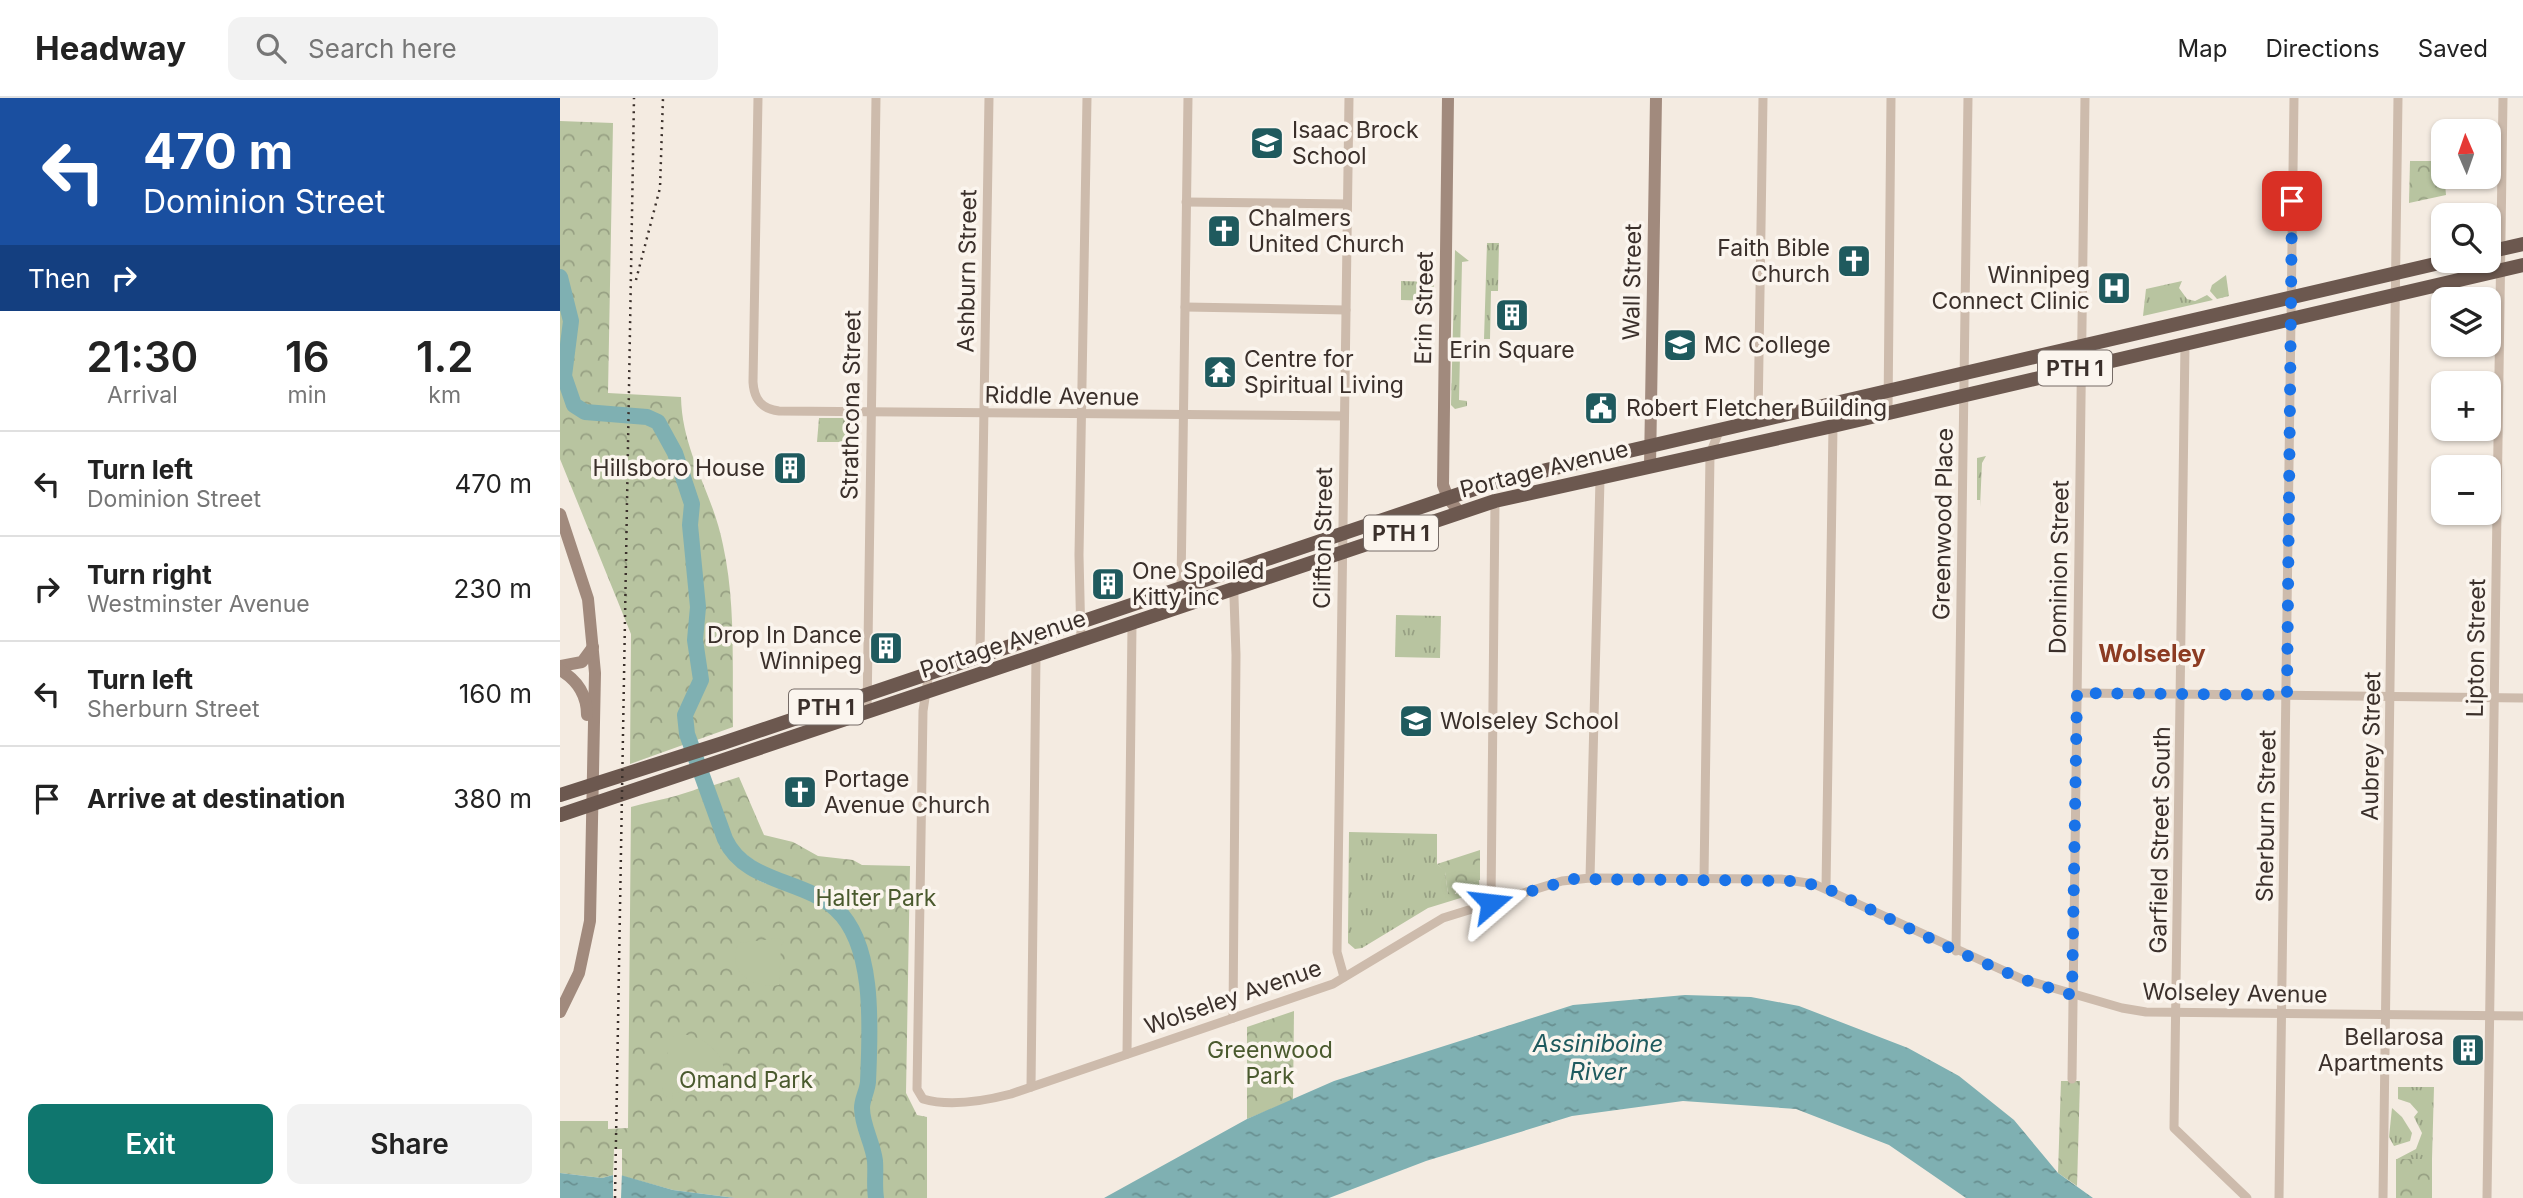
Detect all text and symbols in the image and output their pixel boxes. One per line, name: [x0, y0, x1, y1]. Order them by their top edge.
search box: [228, 17, 718, 80]
text: Headway: [35, 28, 186, 68]
icon: search: [252, 29, 290, 67]
text: Search here: [308, 33, 457, 64]
text: Map: [2178, 34, 2227, 63]
text: Directions: [2265, 34, 2380, 63]
text: Saved: [2418, 34, 2488, 63]
place label: Isaac Brock School: [1292, 116, 1419, 170]
north arrow: [2431, 119, 2501, 189]
map controls: [2431, 119, 2501, 525]
text: 470 m: [143, 122, 293, 181]
school or university icon: Isaac Brock School: [1248, 124, 1286, 162]
icon: left: [28, 126, 119, 217]
pin: [2262, 171, 2322, 231]
text: Dominion Street: [143, 182, 385, 221]
icon: arrive: [2273, 182, 2311, 220]
street label: Ashburn Street: [952, 189, 982, 353]
button: search: [2431, 203, 2501, 273]
place label: Chalmers United Church: [1248, 204, 1405, 258]
church icon: Chalmers United Church: [1205, 212, 1243, 250]
street label: Wall Street: [1617, 223, 1647, 341]
place label: Faith Bible Church: [1717, 234, 1830, 288]
church icon: Faith Bible Church: [1835, 242, 1873, 280]
street label: Erin Street: [1409, 251, 1439, 365]
icon: right: [105, 259, 143, 297]
place label: Winnipeg Connect Clinic: [1931, 261, 2090, 315]
text: Then: [28, 263, 91, 294]
hospital icon: Winnipeg Connect Clinic: [2095, 269, 2133, 307]
button: layers: [2431, 287, 2501, 357]
building icon: Erin Square: [1493, 296, 1531, 334]
street label: Strathcona Street: [835, 309, 867, 500]
school or university icon: MC College: [1661, 326, 1699, 364]
text: 21:30: [87, 331, 198, 382]
text: 16: [285, 331, 330, 382]
text: 1.2: [416, 331, 473, 382]
place label: MC College: [1704, 331, 1831, 359]
place label: Erin Square: [1449, 336, 1575, 364]
place label: Centre for Spiritual Living: [1244, 345, 1404, 399]
road number: PTH 1: [2038, 350, 2112, 386]
temple icon: Centre for Spiritual Living: [1201, 353, 1239, 391]
button: +: [2431, 371, 2501, 441]
text: Arrival: [107, 381, 178, 409]
text: min: [288, 381, 327, 409]
text: km: [428, 381, 461, 409]
street label: Riddle Avenue: [984, 381, 1140, 411]
public building icon: Robert Fletcher Building: [1582, 389, 1620, 427]
place label: Robert Fletcher Building: [1626, 394, 1887, 422]
street label: Greenwood Place: [1927, 428, 1959, 620]
street label: Portage Avenue: [1457, 435, 1631, 503]
building icon: Hillsboro House: [771, 449, 809, 487]
text: Turn left: [87, 454, 193, 485]
place label: Hillsboro House: [593, 454, 765, 482]
button: −: [2431, 455, 2501, 525]
icon: left: [28, 465, 66, 503]
street label: Clifton Street: [1308, 466, 1338, 609]
text: 470 m: [454, 468, 532, 499]
street label: Dominion Street: [2043, 479, 2075, 654]
text: Dominion Street: [87, 485, 261, 513]
road number: PTH 1: [1364, 516, 1438, 550]
place label: One Spoiled Kitty inc: [1132, 557, 1264, 611]
text: Turn right: [87, 559, 212, 590]
building icon: One Spoiled Kitty inc: [1089, 565, 1127, 603]
icon: right: [28, 570, 66, 608]
text: 230 m: [454, 573, 532, 604]
street label: Lipton Street: [2461, 578, 2491, 718]
text: Westminster Avenue: [87, 590, 310, 618]
street label: Portage Avenue: [917, 604, 1089, 684]
place label: Drop In Dance Winnipeg: [707, 621, 862, 675]
building icon: Drop In Dance Winnipeg: [867, 629, 905, 667]
district label: Wolseley: [2098, 639, 2206, 668]
text: Turn left: [87, 664, 193, 695]
street label: Aubrey Street: [2356, 671, 2386, 821]
icon: left: [28, 675, 66, 713]
text: 160 m: [459, 678, 532, 709]
road number: PTH 1: [789, 690, 863, 724]
text: Sherburn Street: [87, 695, 259, 723]
school or university icon: Wolseley School: [1397, 702, 1435, 740]
place label: Wolseley School: [1440, 707, 1619, 735]
street label: Garfield Street South: [2144, 726, 2176, 954]
street label: Sherburn Street: [2250, 729, 2282, 902]
place label: Portage Avenue Church: [824, 765, 990, 819]
church icon: Portage Avenue Church: [781, 773, 819, 811]
icon: arrive: [28, 780, 66, 818]
text: Arrive at destination: [87, 783, 346, 814]
text: 380 m: [453, 783, 532, 814]
position arrow: [1454, 866, 1528, 940]
park label: Halter Park: [816, 884, 937, 912]
street label: Wolseley Avenue: [1141, 954, 1325, 1040]
street label: Wolseley Avenue: [2142, 977, 2328, 1009]
place label: Bellarosa Apartments: [2318, 1023, 2444, 1077]
water label: Assiniboine River: [1532, 1029, 1663, 1086]
building icon: Bellarosa Apartments: [2449, 1031, 2487, 1069]
park label: Greenwood Park: [1207, 1036, 1333, 1090]
park label: Omand Park: [679, 1066, 813, 1094]
button: Exit: [28, 1104, 273, 1184]
button: Share: [287, 1104, 532, 1184]

